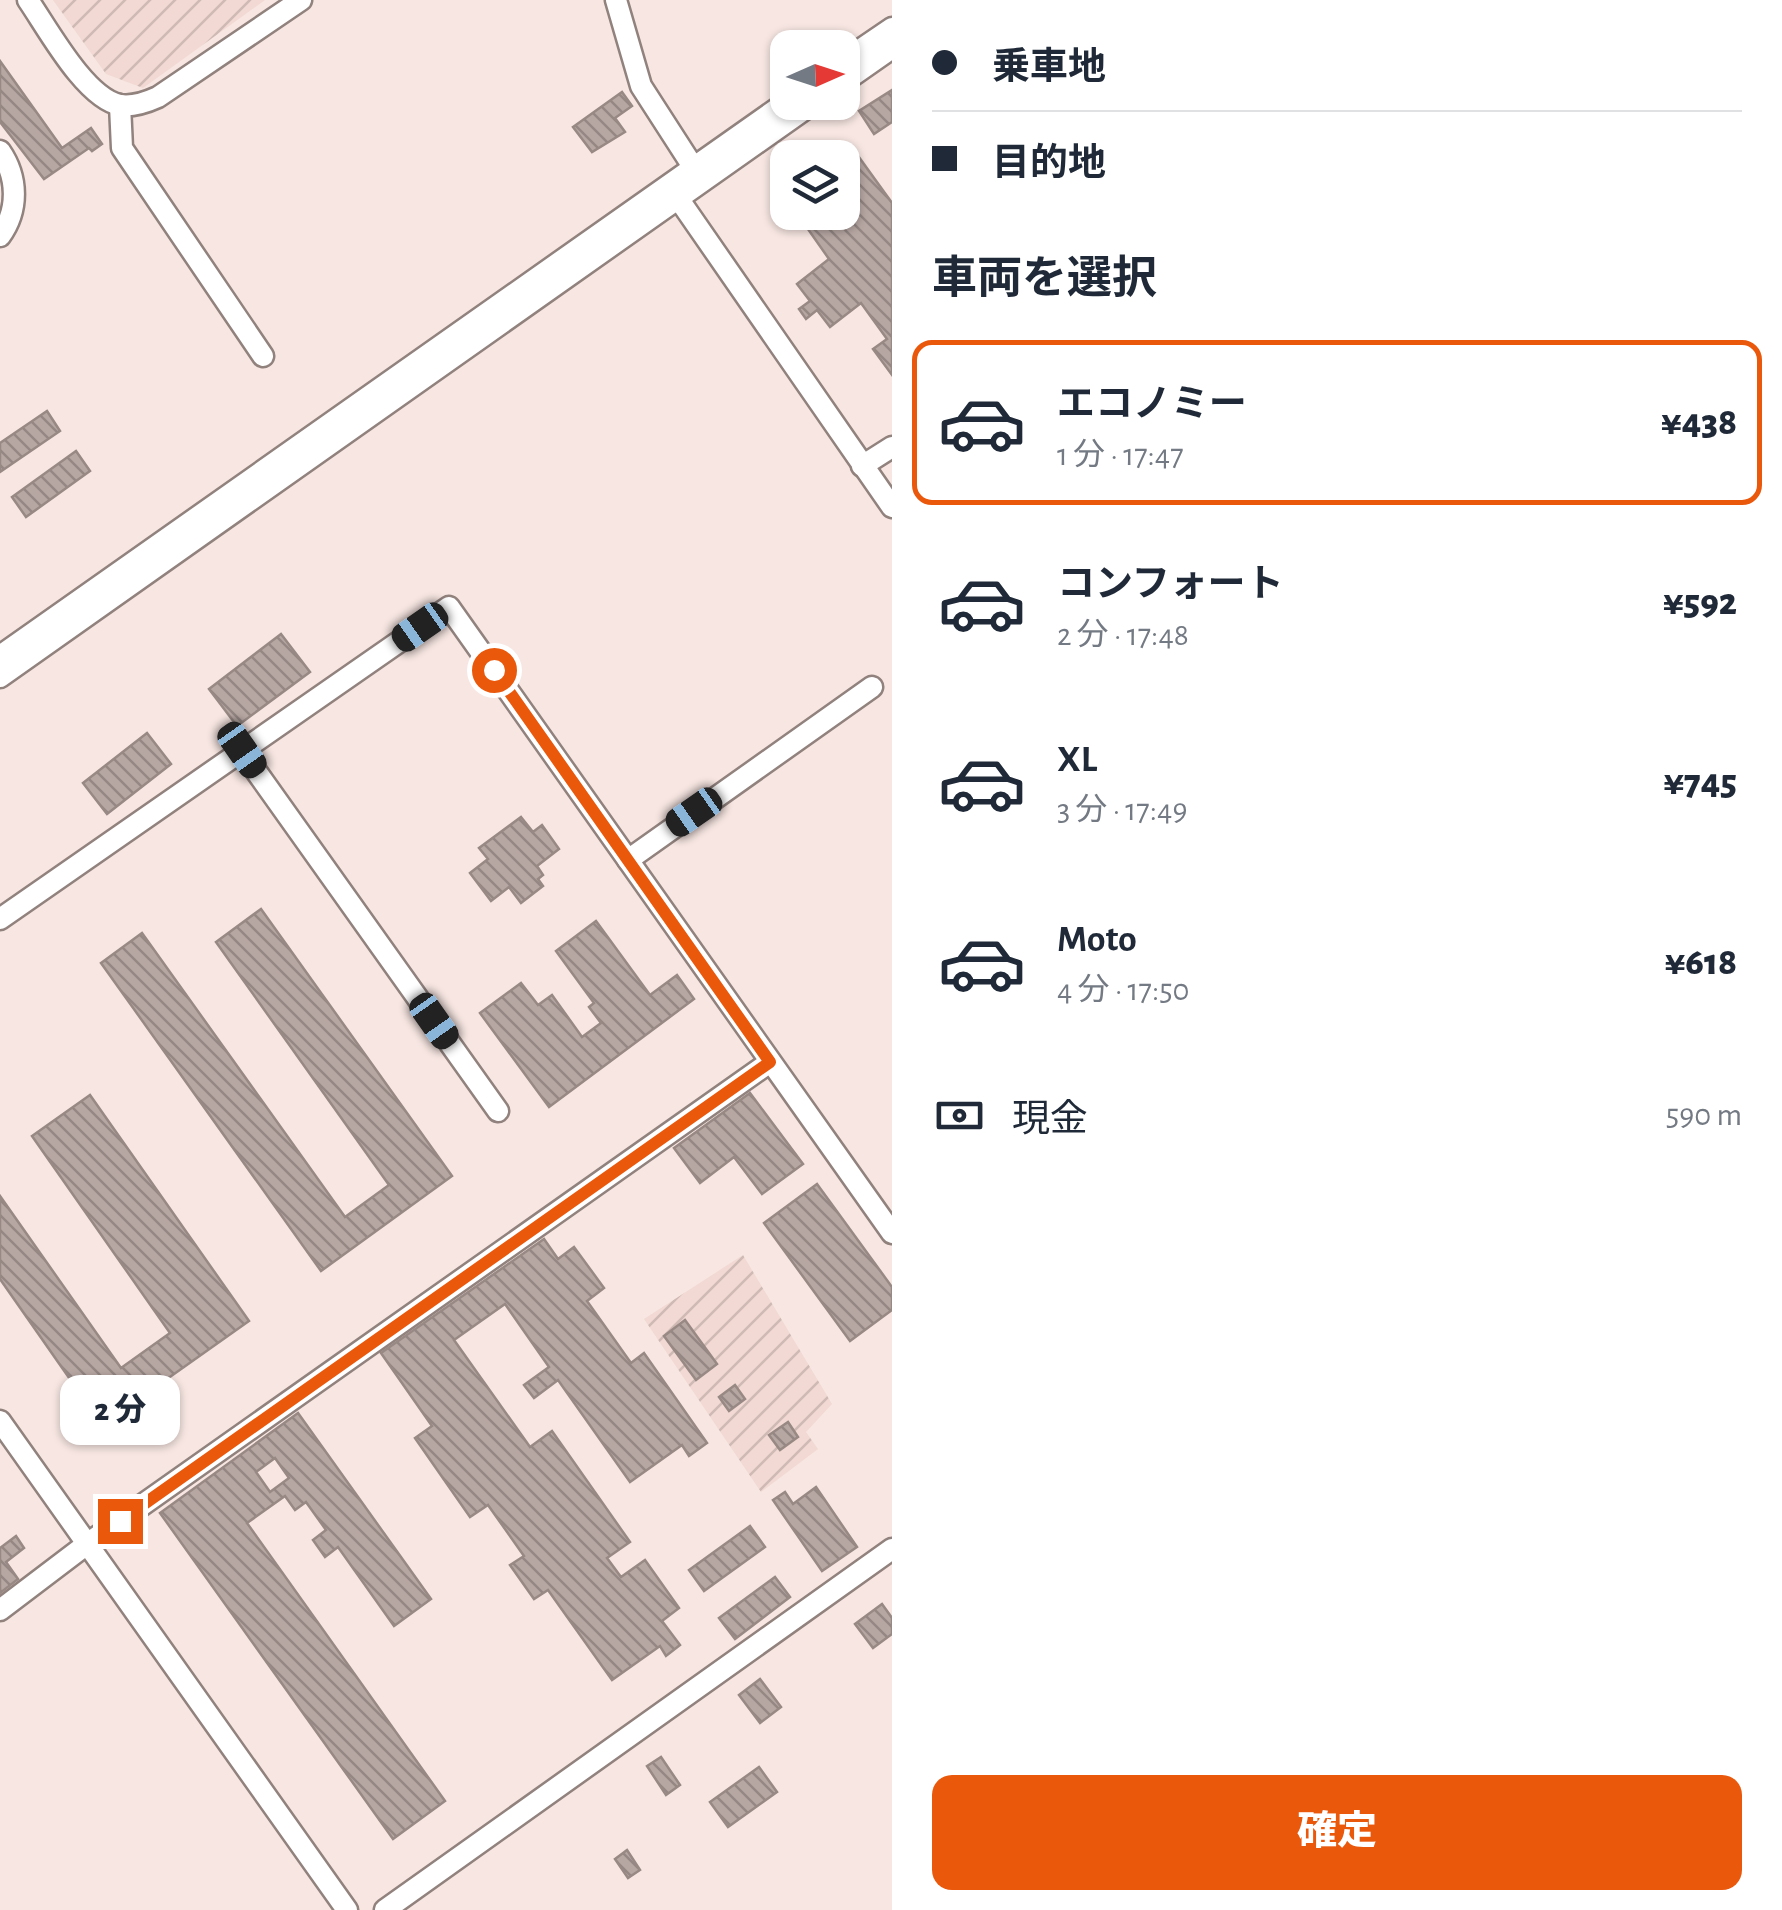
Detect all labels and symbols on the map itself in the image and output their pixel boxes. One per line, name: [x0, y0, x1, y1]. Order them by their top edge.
north arrow: [770, 30, 860, 120]
car: [387, 598, 453, 656]
route start: [472, 648, 517, 693]
car: [213, 717, 271, 783]
car: [661, 783, 727, 841]
car: [405, 988, 463, 1054]
callout: 2 分: [60, 1376, 180, 1446]
route end: [98, 1499, 143, 1544]

